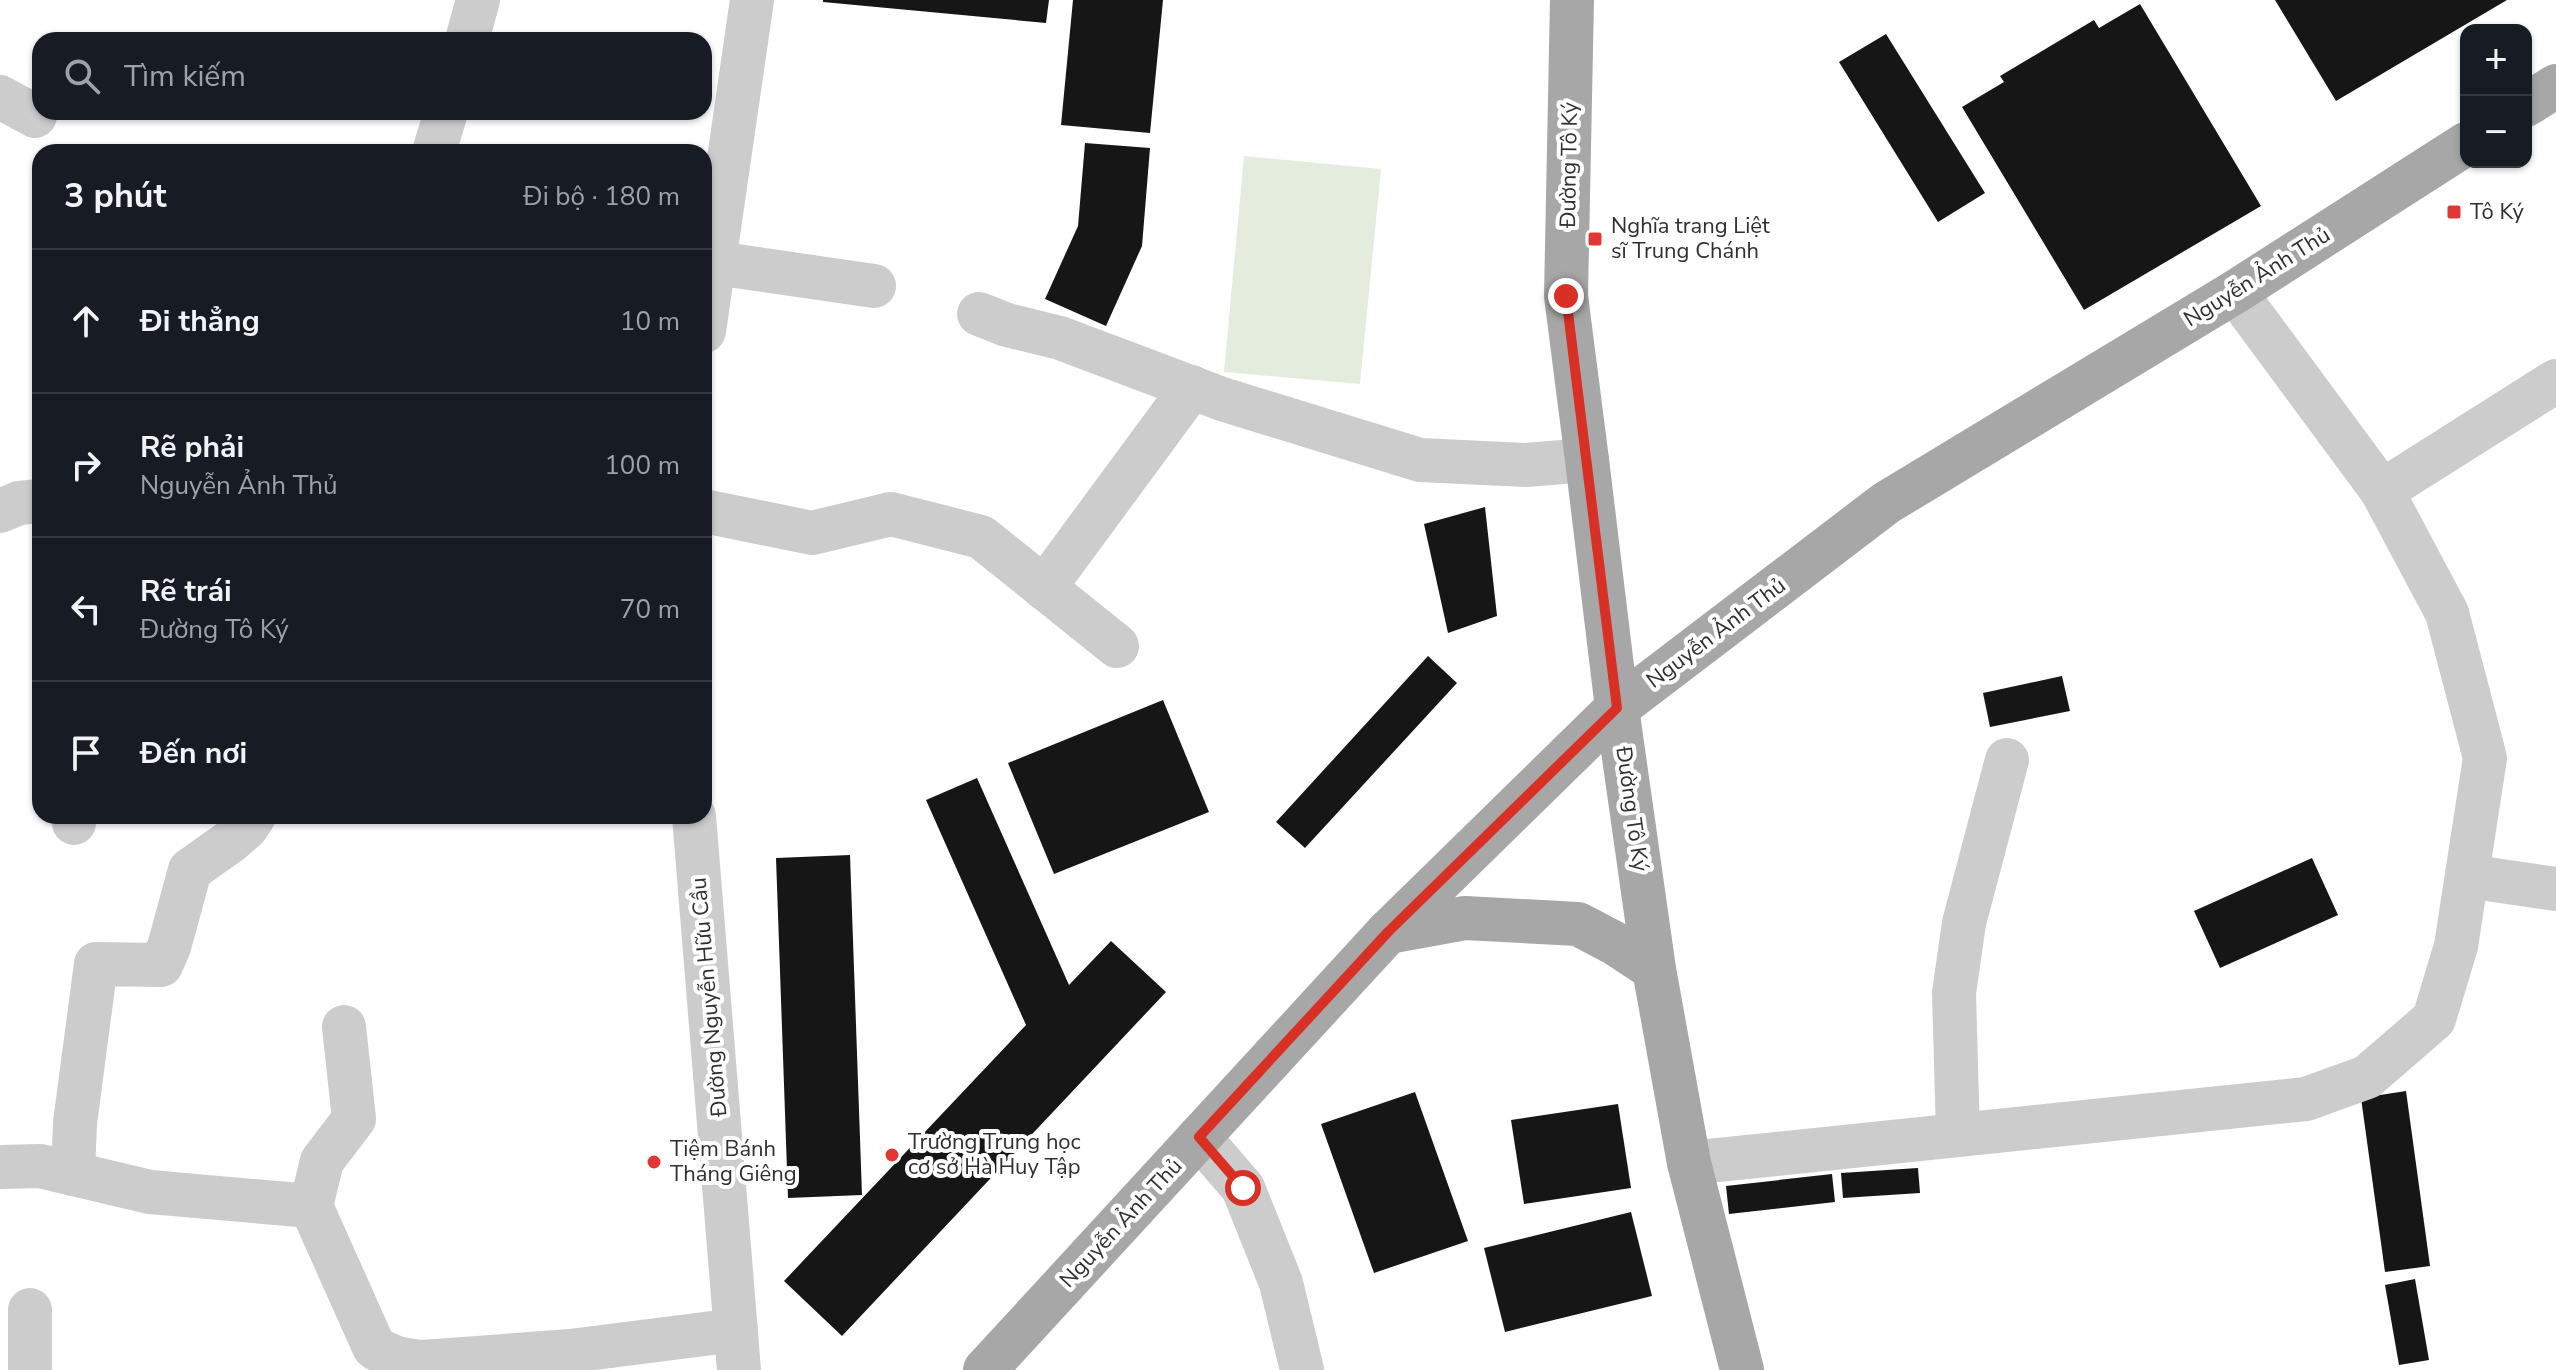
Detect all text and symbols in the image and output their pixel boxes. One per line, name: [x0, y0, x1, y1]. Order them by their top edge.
map controls: [2460, 24, 2532, 168]
button: +: [2460, 24, 2532, 96]
search box: [32, 32, 712, 120]
icon: search: [60, 54, 104, 98]
text: Tìm kiếm: [124, 56, 246, 97]
button: −: [2460, 96, 2532, 168]
street label: Đường Tô Ký: [1553, 101, 1585, 229]
text: 3 phút: [64, 173, 167, 219]
text: Đi bộ · 180 m: [523, 179, 680, 214]
place label: Tô Ký: [2470, 197, 2525, 227]
marker: Tô Ký: [2445, 203, 2463, 221]
place label: Nghĩa trang Liệt sĩ Trung Chánh: [1611, 211, 1770, 266]
street label: Nguyễn Ảnh Thủ: [2178, 220, 2336, 334]
marker: Nghĩa trang Liệt sĩ Trung Chánh: [1586, 230, 1604, 248]
route end: [1548, 278, 1584, 314]
icon: ahead: [64, 299, 108, 343]
text: Đi thẳng: [140, 301, 260, 342]
text: 10 m: [620, 304, 680, 339]
text: Rẽ phải: [140, 427, 244, 468]
icon: right: [64, 443, 108, 487]
text: 100 m: [604, 448, 680, 483]
text: Nguyễn Ảnh Thủ: [140, 468, 338, 503]
text: Rẽ trái: [140, 571, 232, 612]
street label: Nguyễn Ảnh Thủ: [1640, 571, 1792, 695]
icon: left: [64, 587, 108, 631]
text: 70 m: [620, 592, 680, 627]
text: Đường Tô Ký: [140, 612, 289, 647]
icon: arrive: [64, 731, 108, 775]
text: Đến nơi: [140, 733, 247, 774]
street label: Đường Tô Ký: [1608, 744, 1656, 874]
street label: Đường Nguyễn Hữu Cầu: [684, 876, 734, 1119]
place label: Trường Trung học cơ sở Hà Huy Tập: [908, 1127, 1081, 1182]
place label: Tiệm Bánh Tháng Giêng: [670, 1134, 797, 1189]
marker: Trường Trung học cơ sở Hà Huy Tập: [883, 1146, 901, 1164]
street label: Nguyễn Ảnh Thủ: [1053, 1152, 1189, 1294]
marker: Tiệm Bánh Tháng Giêng: [645, 1153, 663, 1171]
route start: [1225, 1170, 1261, 1206]

